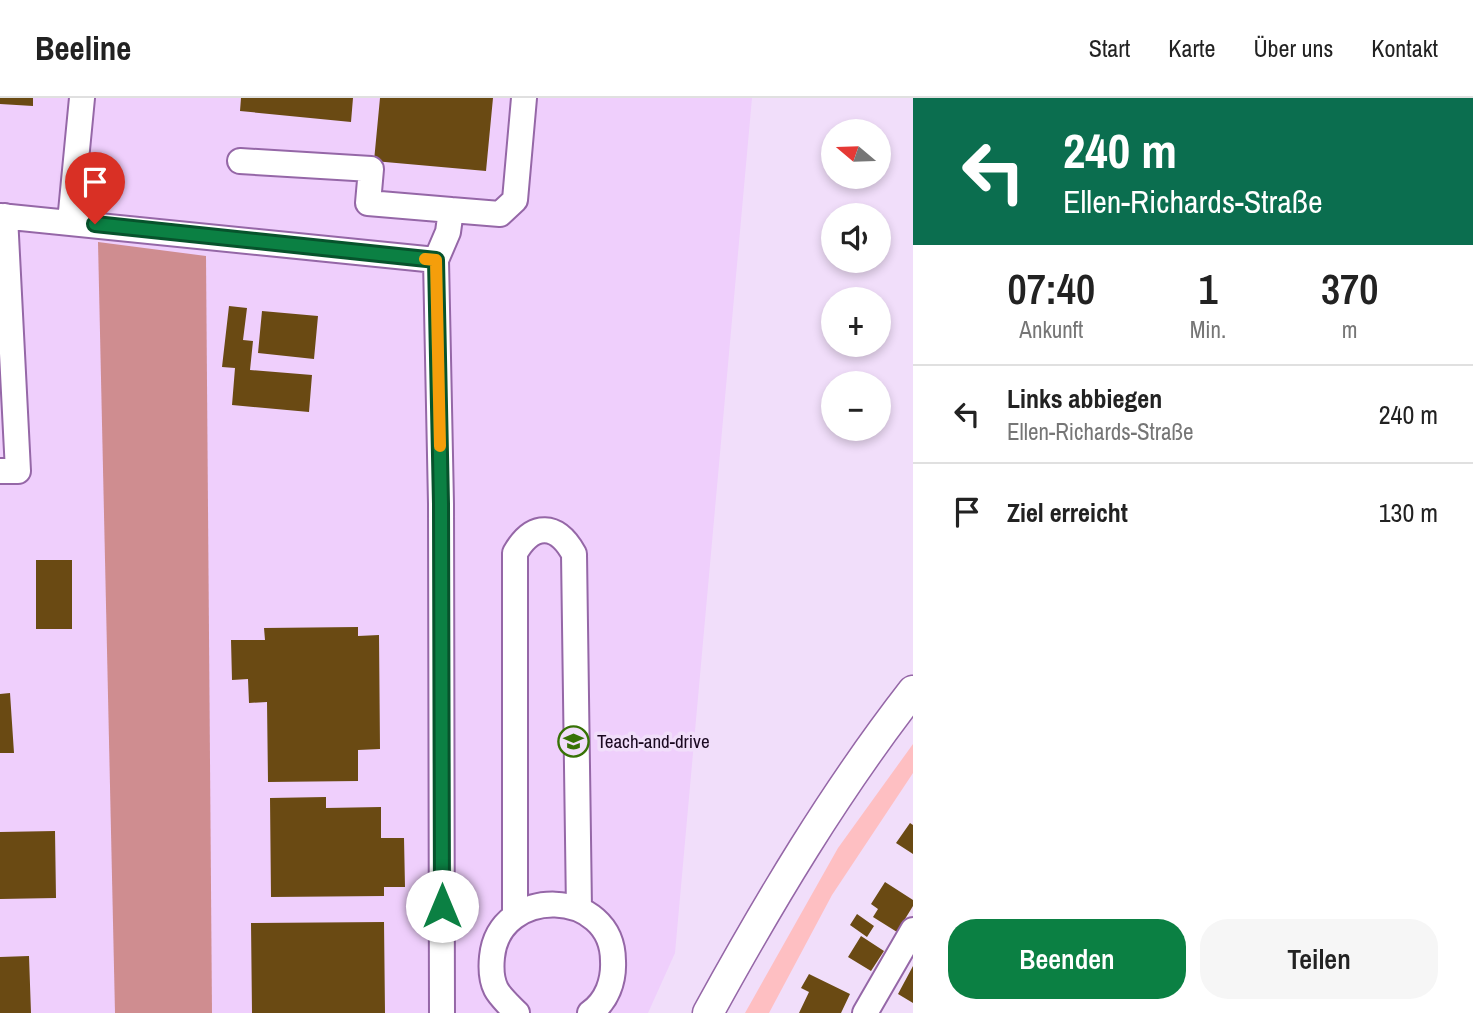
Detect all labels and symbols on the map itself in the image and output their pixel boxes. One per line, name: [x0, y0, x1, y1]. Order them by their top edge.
north arrow: [821, 119, 891, 189]
pin: [65, 152, 125, 224]
school or university icon: Teach-and-drive: [557, 724, 591, 758]
place label: Teach-and-drive: [597, 728, 710, 754]
position arrow: [405, 869, 479, 943]

